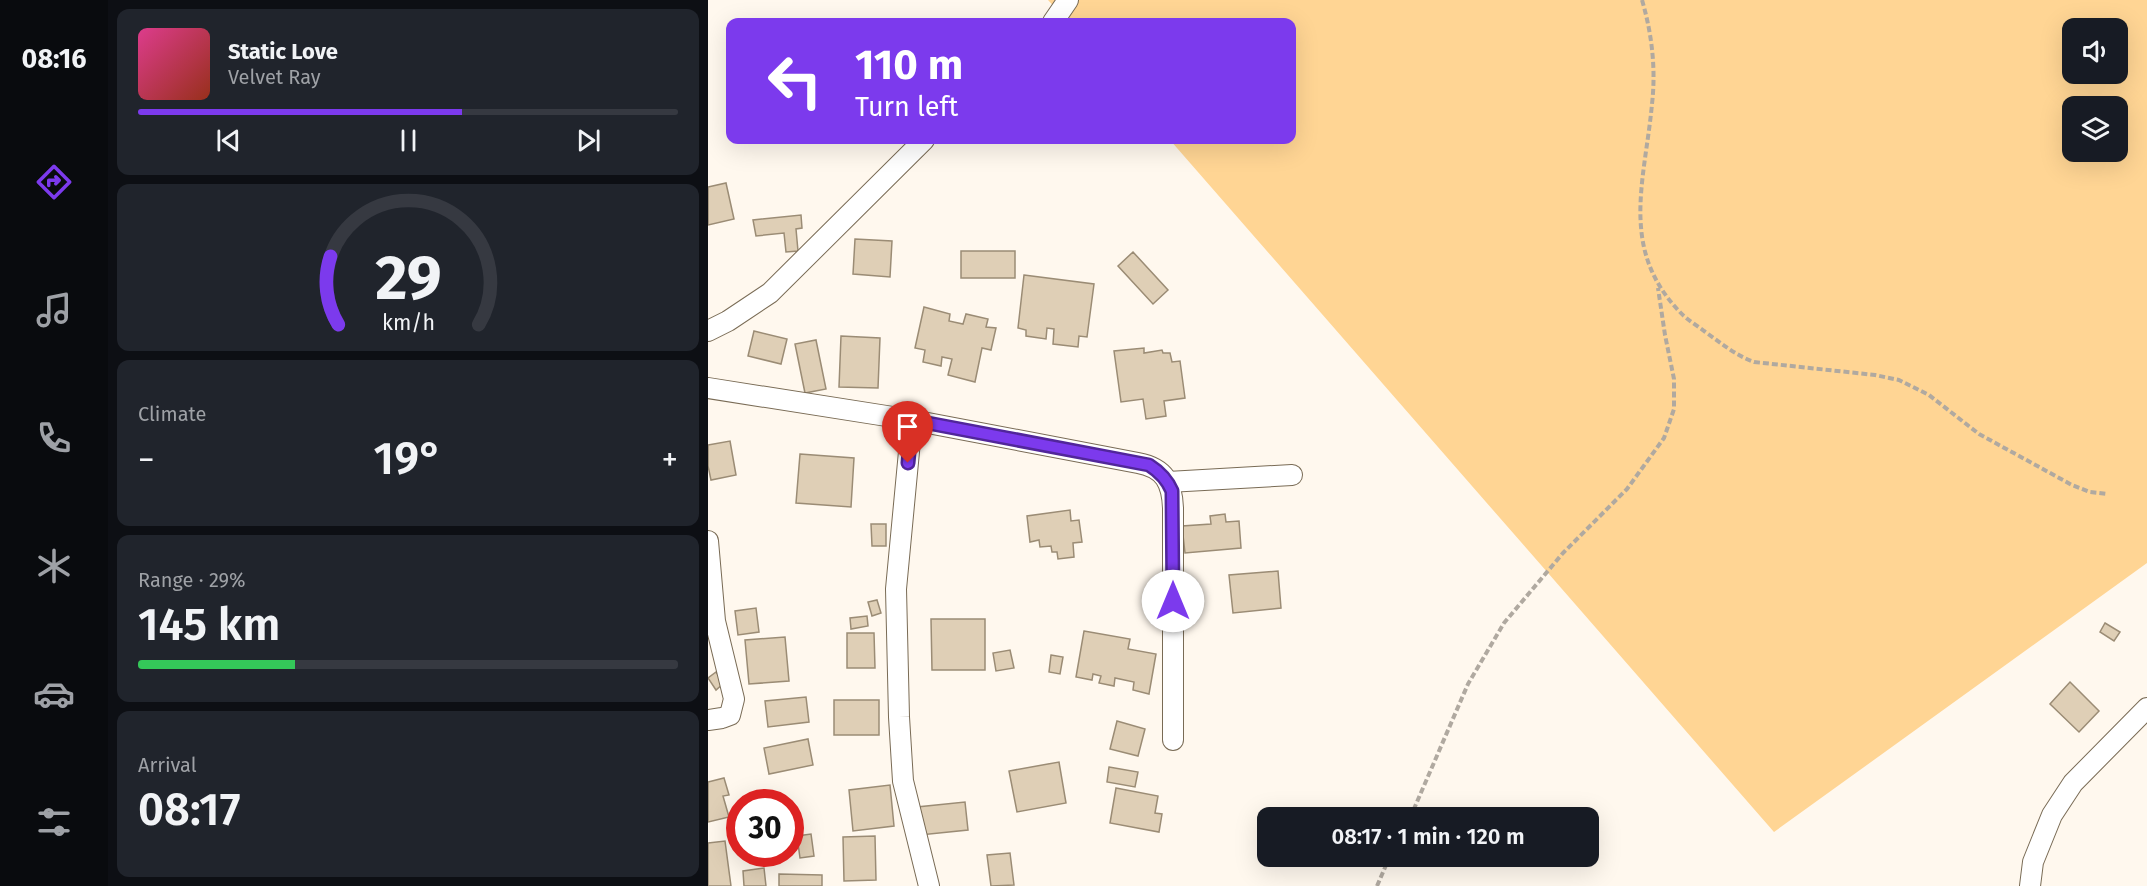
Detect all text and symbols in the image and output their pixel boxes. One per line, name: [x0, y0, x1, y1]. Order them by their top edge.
map controls: [2062, 18, 2128, 162]
button: sound: [2062, 18, 2128, 84]
text: Static Love: [228, 38, 338, 65]
text: 110 m: [855, 40, 963, 90]
icon: left: [756, 42, 834, 120]
text: 08:16: [22, 43, 86, 75]
text: Velvet Ray: [228, 65, 321, 89]
text: Turn left: [855, 91, 958, 123]
button: layers: [2062, 96, 2128, 162]
icon: previous: [212, 124, 245, 157]
icon: pause: [392, 124, 425, 157]
icon: next: [572, 124, 605, 157]
icon: directions: [33, 161, 75, 203]
text: 29: [375, 241, 441, 316]
icon: music: [33, 289, 75, 331]
text: km/h: [381, 310, 435, 336]
pin: [882, 401, 933, 463]
text: Climate: [138, 402, 206, 426]
icon: arrive: [891, 410, 924, 443]
icon: phone: [33, 417, 75, 459]
text: 19°: [374, 432, 442, 486]
text: −: [138, 440, 155, 480]
text: +: [662, 440, 678, 480]
icon: climate: [33, 545, 75, 587]
text: Range · 29%: [138, 568, 246, 592]
position arrow: [1141, 569, 1205, 633]
text: 145 km: [138, 598, 280, 652]
icon: car: [33, 673, 75, 715]
text: Arrival: [138, 753, 197, 777]
text: 08:17: [138, 783, 240, 837]
speed limit sign: 30: [726, 789, 804, 867]
icon: filters: [33, 801, 75, 843]
text: 08:17 · 1 min · 120 m: [1331, 823, 1525, 850]

